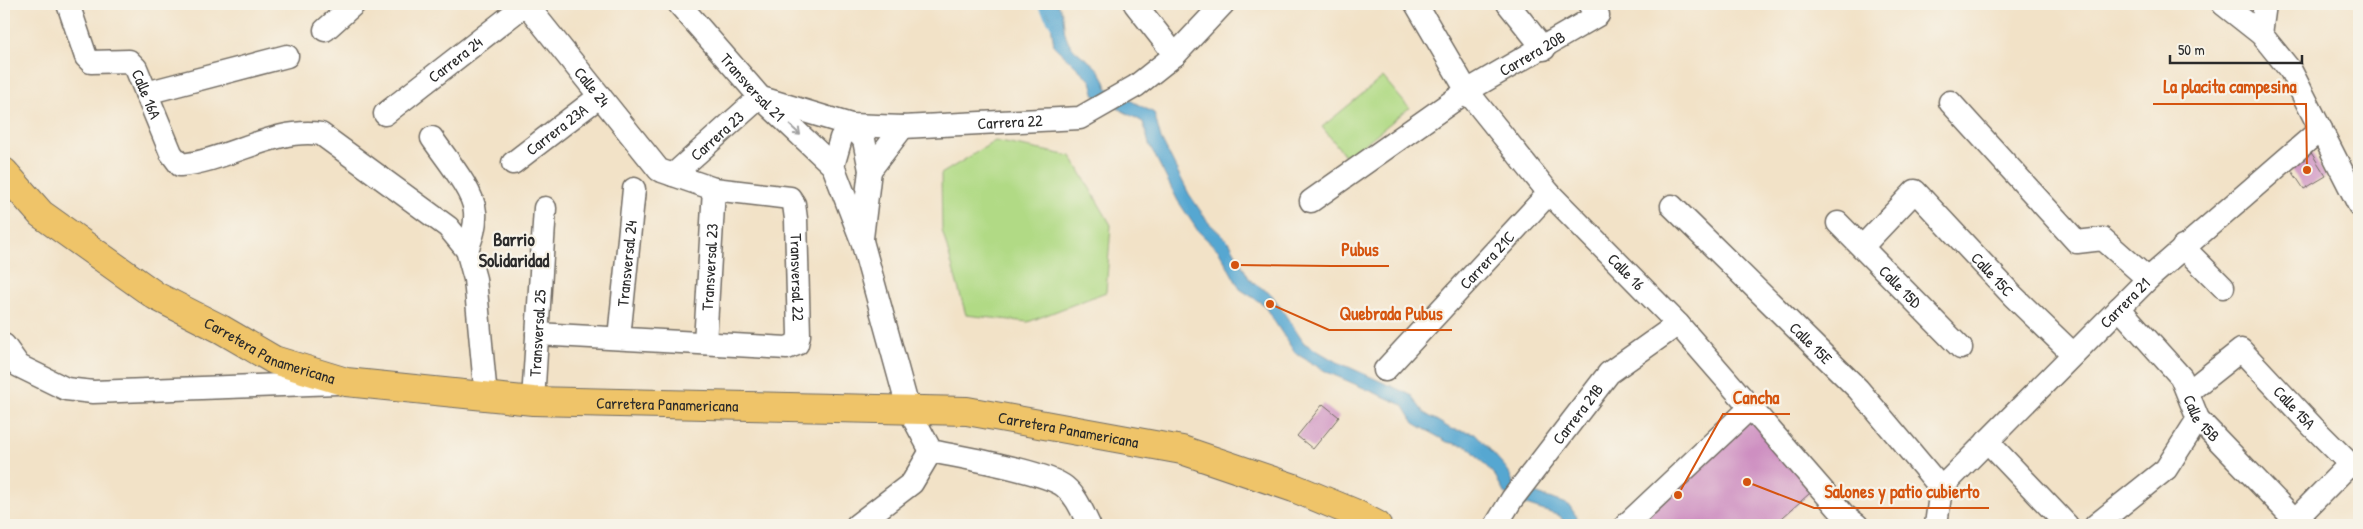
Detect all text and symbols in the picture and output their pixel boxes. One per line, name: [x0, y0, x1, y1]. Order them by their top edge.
street label: Carrera 20B: [1495, 26, 1569, 81]
street label: Carrera 24: [423, 31, 487, 87]
scale bar: [2170, 32, 2303, 64]
text: 50 m: [2178, 39, 2205, 60]
street label: Transversal 21: [715, 48, 790, 126]
street label: Calle 24: [569, 62, 615, 111]
street label: Calle 16A: [127, 66, 167, 122]
callout: La placita campesina: [2153, 71, 2306, 104]
text: La placita campesina: [2163, 74, 2298, 100]
street label: Carrera 23A: [521, 99, 592, 160]
street label: Carrera 23: [686, 106, 748, 165]
street label: Carrera 22: [977, 109, 1043, 134]
one-way arrow: [789, 124, 802, 136]
street label: Transversal 24: [611, 219, 642, 307]
street label: Transversal 23: [696, 223, 723, 311]
street label: Carrera 21C: [1454, 226, 1520, 294]
district label: Barrio Solidaridad: [479, 227, 549, 273]
street label: Transversal 22: [785, 233, 810, 322]
callout: Pubus: [1332, 233, 1389, 266]
text: Pubus: [1341, 237, 1379, 262]
street label: Calle 15C: [1966, 247, 2019, 301]
street label: Calle 16: [1603, 248, 1650, 295]
street label: Calle 15D: [1874, 260, 1927, 313]
street label: Carrera 21: [2095, 272, 2155, 333]
street label: Transversal 25: [524, 289, 551, 377]
callout: Quebrada Pubus: [1329, 297, 1452, 330]
text: Quebrada Pubus: [1339, 301, 1443, 326]
street label: Carretera Panamericana: [201, 311, 338, 389]
street label: Calle 15E: [1785, 317, 1837, 369]
street label: Carrera 21B: [1547, 379, 1608, 449]
callout: Cancha: [1723, 381, 1790, 414]
street label: Calle 15A: [2269, 381, 2321, 434]
text: Cancha: [1733, 385, 1780, 410]
street label: Carretera Panamericana: [596, 391, 739, 417]
street label: Calle 15B: [2178, 391, 2225, 446]
street label: Carretera Panamericana: [996, 406, 1140, 453]
callout: Salones y patio cubierto: [1814, 475, 1989, 508]
text: Salones y patio cubierto: [1824, 479, 1980, 505]

